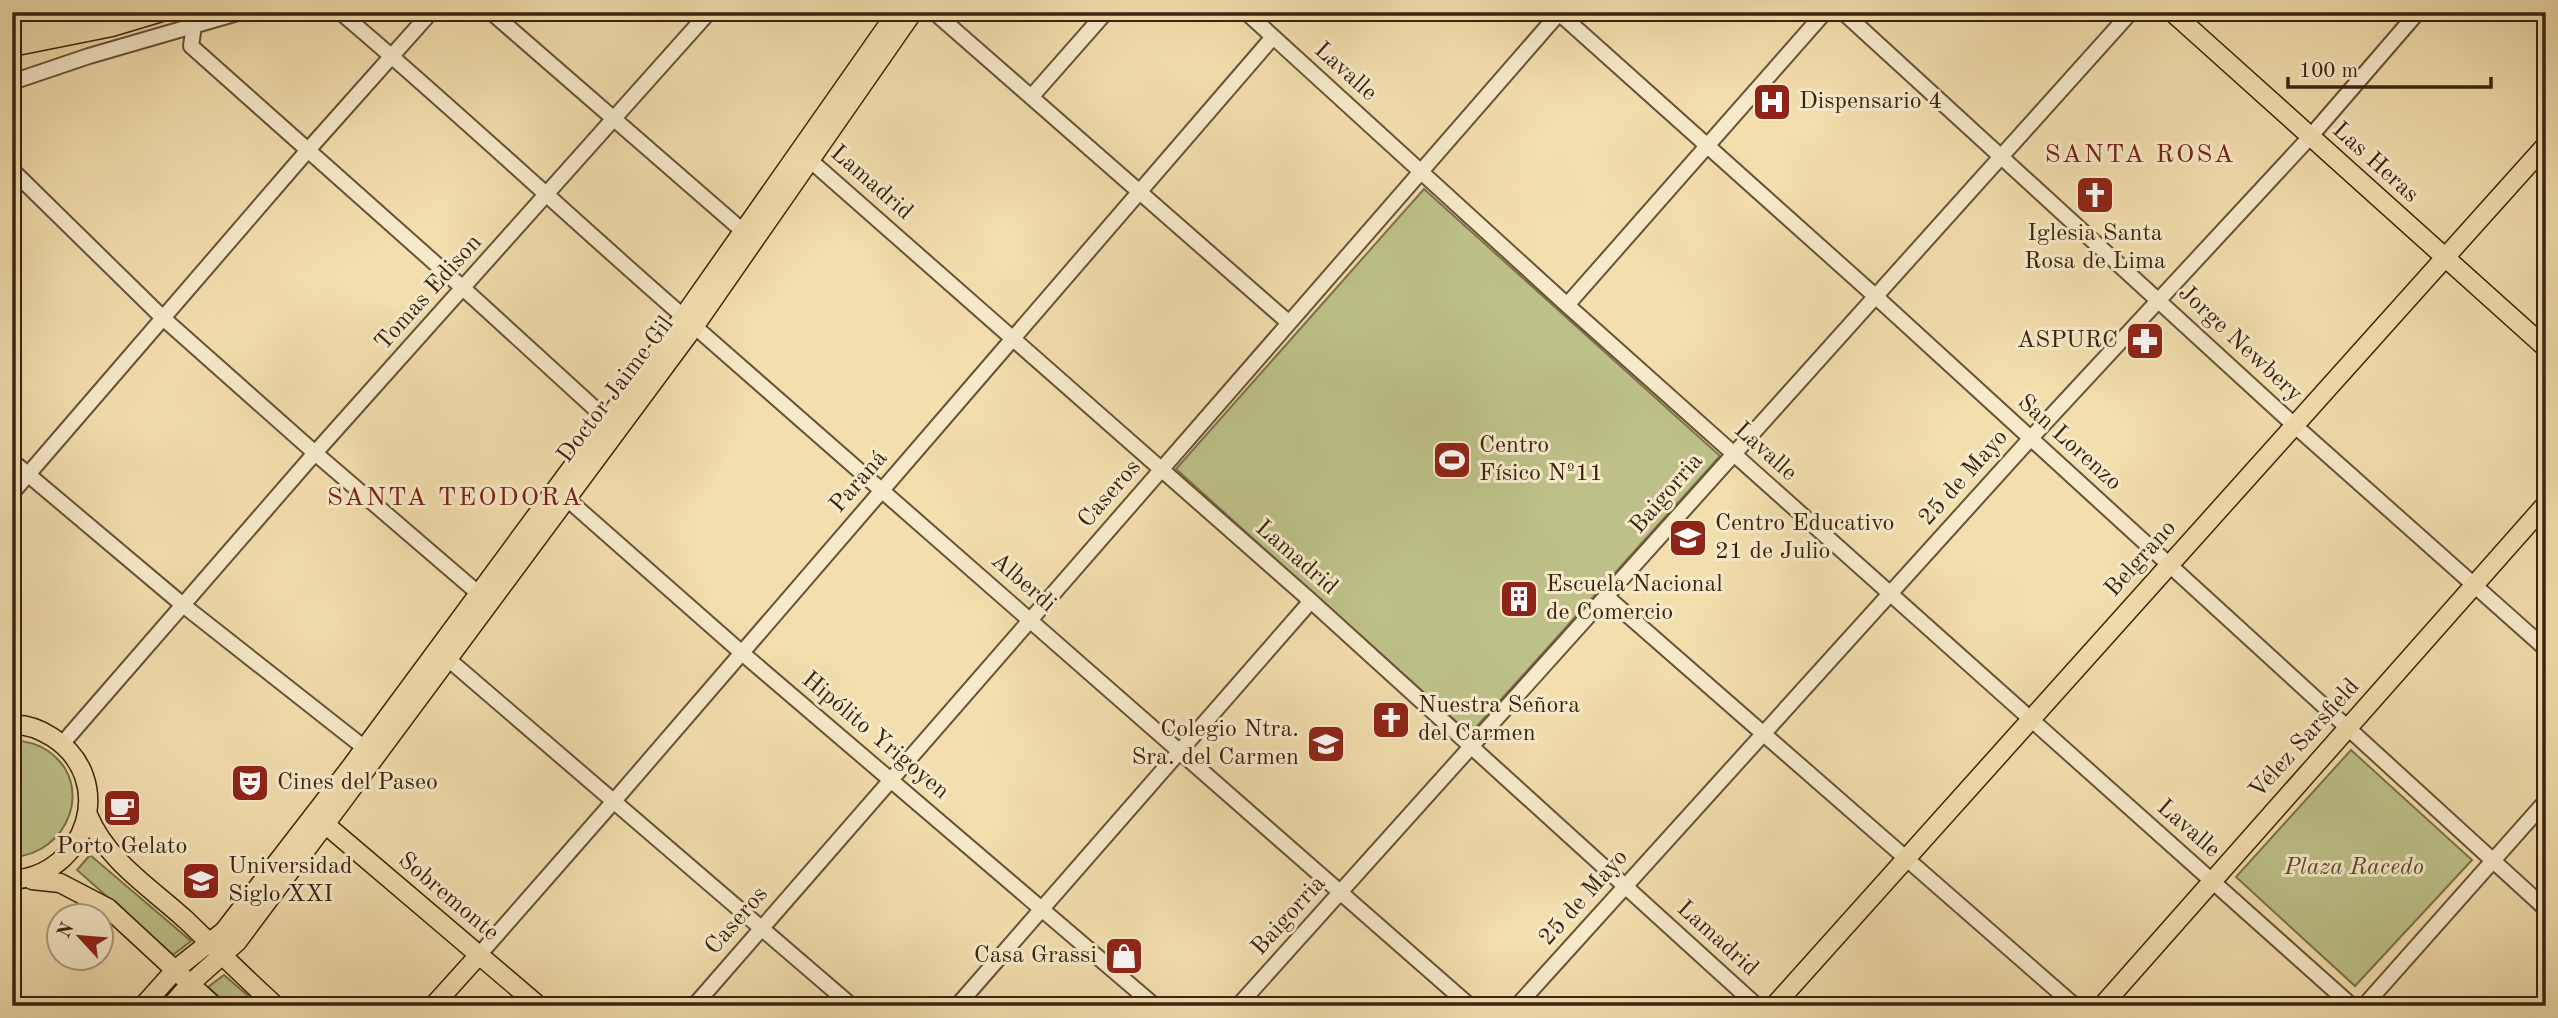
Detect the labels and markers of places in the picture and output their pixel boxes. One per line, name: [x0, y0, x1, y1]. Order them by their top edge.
hospital icon: Dispensario 4: [1751, 81, 1793, 123]
place label: Dispensario 4: [1799, 90, 1942, 114]
church icon: Iglesia Santa Rosa de Lima: [2074, 174, 2116, 216]
place label: Iglesia Santa Rosa de Lima: [2024, 222, 2166, 274]
pharmacy icon: ASPURC: [2124, 320, 2166, 362]
place label: ASPURC: [2017, 329, 2118, 353]
place label: Centro Físico Nº11: [1479, 434, 1603, 486]
sports icon: Centro Físico Nº11: [1431, 439, 1473, 481]
place label: Centro Educativo 21 de Julio: [1715, 512, 1895, 564]
school or university icon: Centro Educativo 21 de Julio: [1667, 517, 1709, 559]
place label: Escuela Nacional de Comercio: [1546, 573, 1723, 625]
building icon: Escuela Nacional de Comercio: [1498, 578, 1540, 620]
place label: Nuestra Señora del Carmen: [1418, 694, 1580, 746]
church icon: Nuestra Señora del Carmen: [1370, 699, 1412, 741]
place label: Colegio Ntra. Sra. del Carmen: [1131, 718, 1299, 770]
school or university icon: Colegio Ntra. Sra. del Carmen: [1305, 723, 1347, 765]
theatre icon: Cines del Paseo: [229, 762, 271, 804]
place label: Cines del Paseo: [277, 771, 438, 795]
cafe icon: Porto Gelato: [101, 787, 143, 829]
place label: Porto Gelato: [57, 835, 187, 859]
place label: Universidad Siglo XXI: [228, 855, 352, 907]
school or university icon: Universidad Siglo XXI: [180, 860, 222, 902]
shop icon: Casa Grassi: [1103, 935, 1145, 977]
place label: Casa Grassi: [974, 944, 1097, 968]

